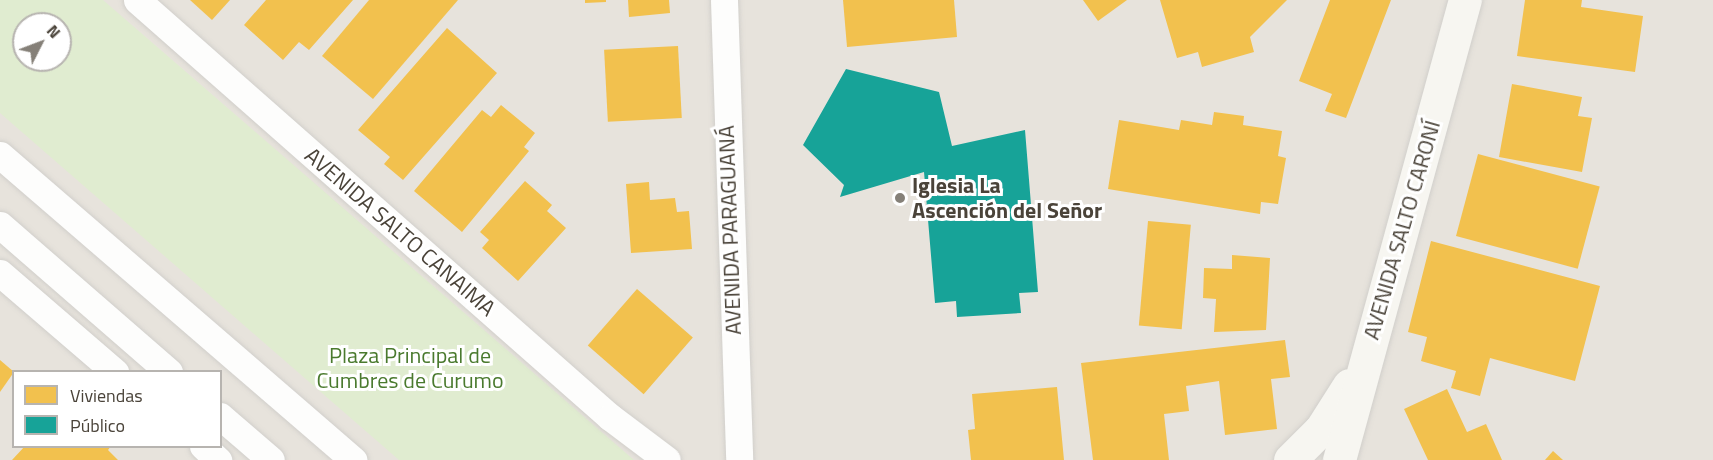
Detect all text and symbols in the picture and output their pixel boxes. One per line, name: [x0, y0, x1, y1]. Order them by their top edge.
north arrow: [12, 12, 72, 72]
text: N: [41, 19, 67, 43]
street label: AVENIDA SALTO CARONÍ: [1358, 117, 1446, 343]
street label: AVENIDA PARAGUANÁ: [713, 125, 747, 335]
street label: AVENIDA SALTO CANAIMA: [299, 142, 501, 322]
place label: Iglesia La Ascención del Señor: [912, 172, 1102, 224]
marker: Iglesia La Ascención del Señor: [893, 191, 907, 205]
park label: Plaza Principal de Cumbres de Curumo: [316, 342, 504, 394]
legend: [12, 370, 222, 448]
text: Viviendas: [70, 382, 143, 409]
text: Público: [70, 412, 125, 439]

